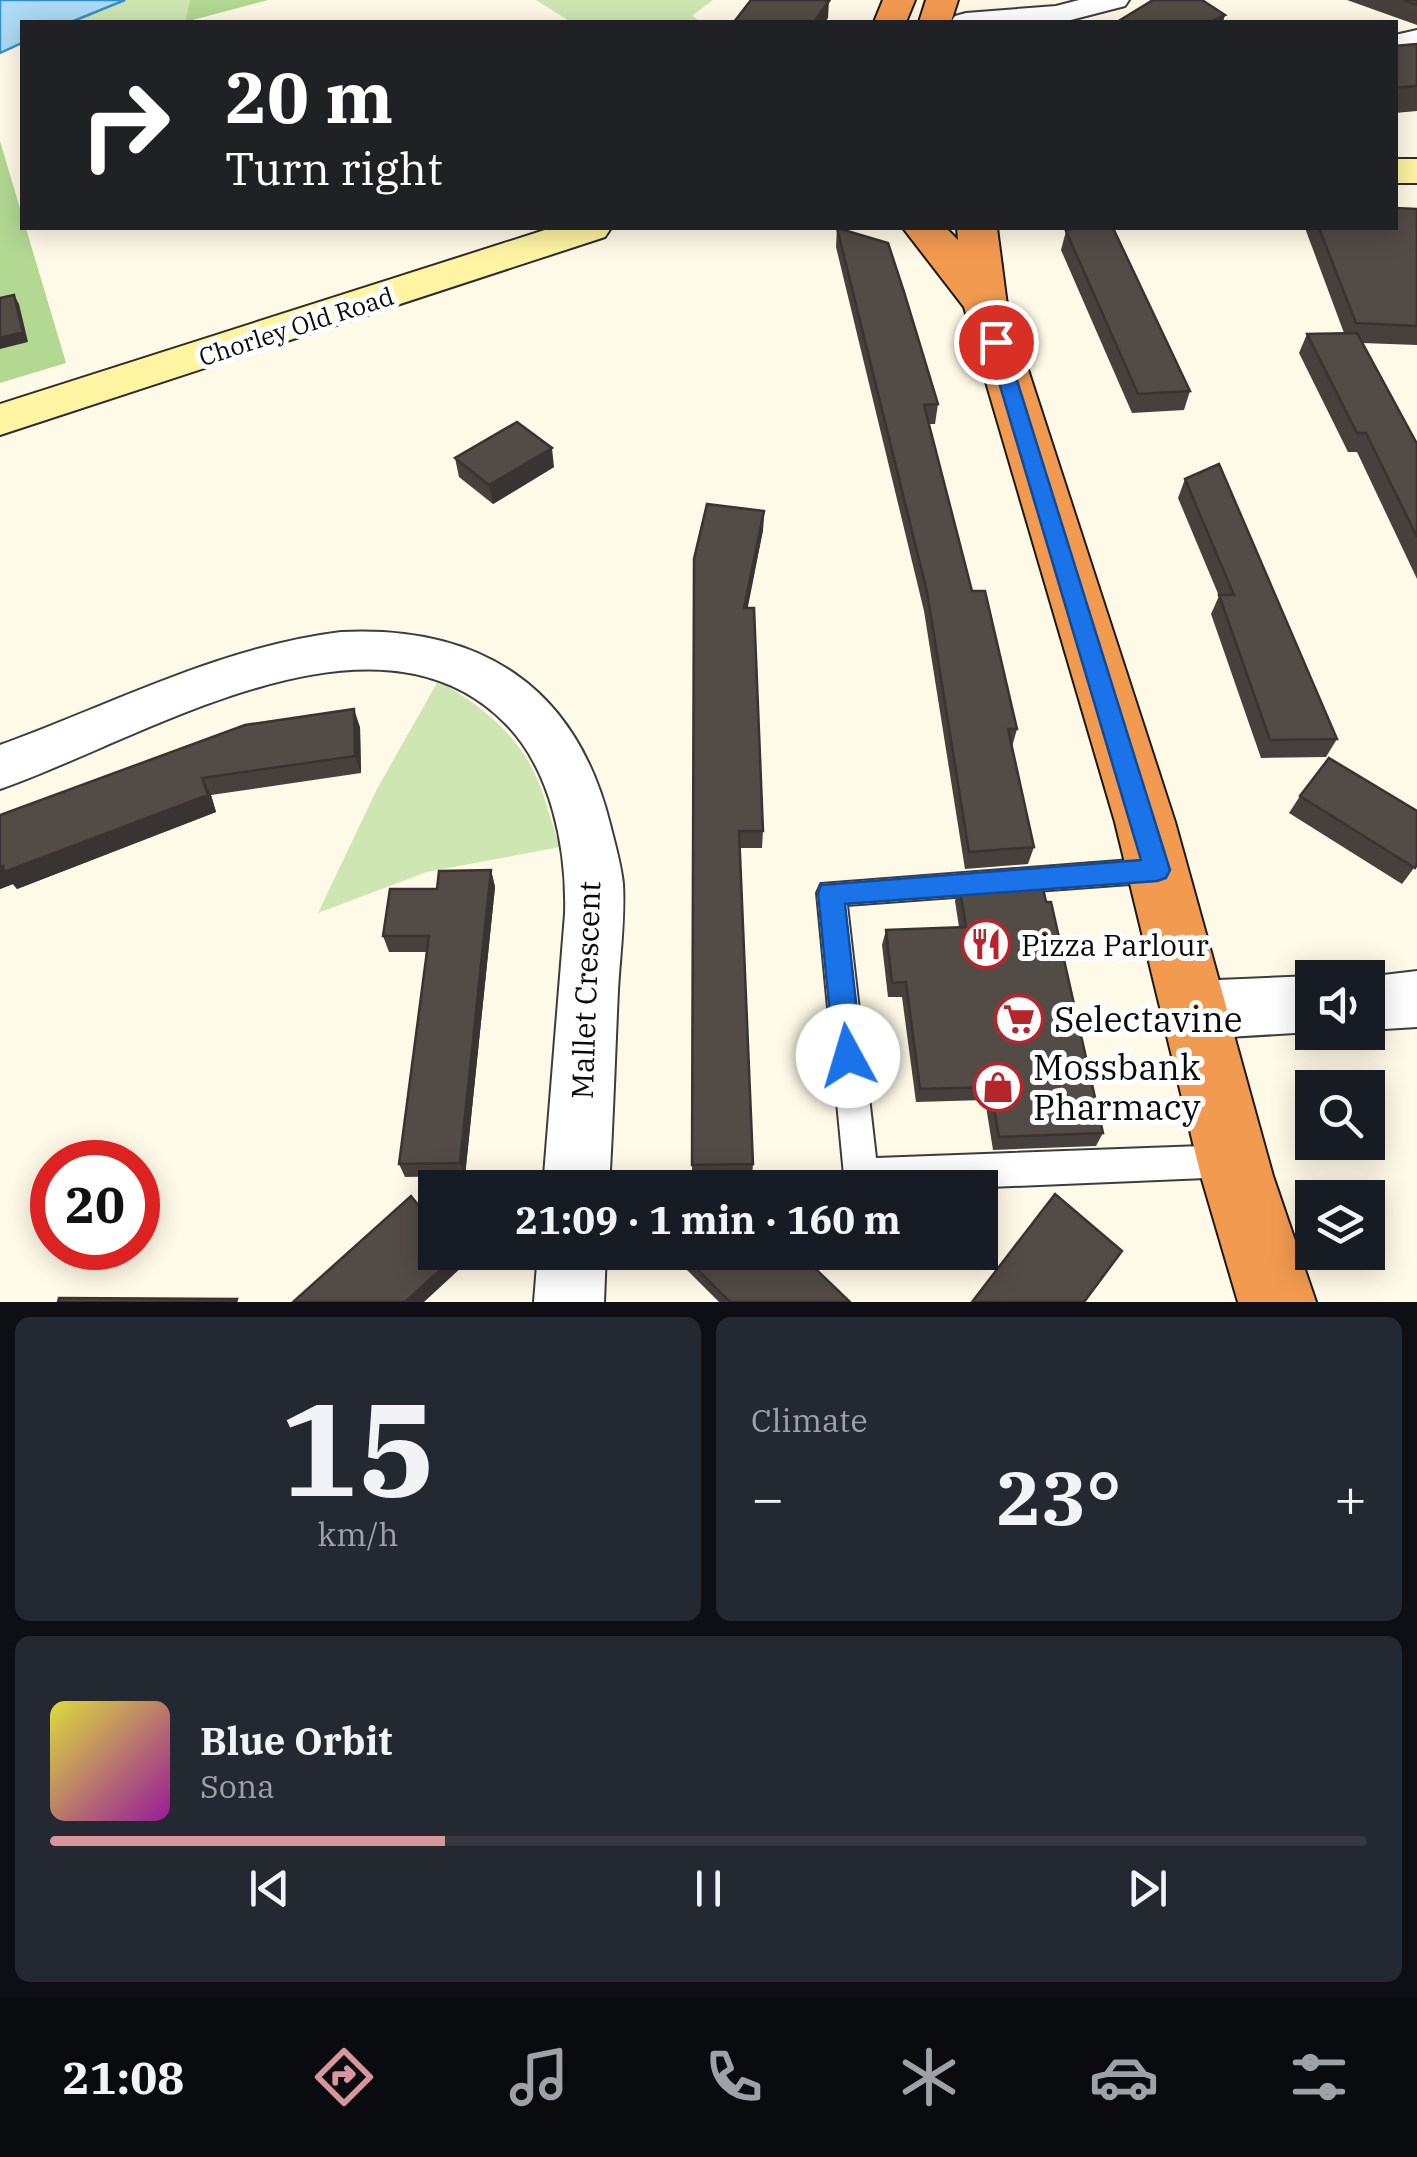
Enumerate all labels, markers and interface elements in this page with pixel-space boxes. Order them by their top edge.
text: 20 m [225,51,393,142]
icon: right [60,60,190,190]
text: Turn right [225,139,443,197]
street label: Chorley Old Road [194,279,398,373]
pin [954,300,1039,385]
icon: arrive [969,315,1024,370]
street label: Mallet Crescent [562,880,608,1100]
restaurant icon: Pizza Parlour [960,918,1012,970]
place label: Pizza Parlour [1021,925,1209,964]
map controls [1295,960,1385,1270]
button: sound [1295,960,1385,1050]
supermarket icon: Selectavine [993,993,1045,1045]
place label: Selectavine [1054,996,1243,1042]
position arrow [796,1004,900,1108]
place label: Mossbank Pharmacy [1033,1044,1201,1130]
shop icon: Mossbank Pharmacy [972,1061,1024,1113]
button: search [1295,1070,1385,1160]
speed limit sign: 20 [30,1140,160,1270]
button: layers [1295,1180,1385,1270]
text: 21:09 · 1 min · 160 m [515,1195,901,1244]
text: 15 [280,1363,436,1532]
text: Climate [751,1399,868,1441]
text: 23° [996,1448,1122,1546]
text: − [751,1462,784,1533]
text: + [1334,1462,1367,1533]
text: km/h [318,1513,398,1555]
text: Blue Orbit [200,1716,392,1765]
text: Sona [200,1765,275,1807]
icon: previous [242,1861,297,1916]
icon: pause [681,1861,736,1916]
icon: next [1120,1861,1175,1916]
icon: directions [309,2042,379,2112]
icon: music [504,2042,574,2112]
icon: phone [699,2042,769,2112]
icon: climate [894,2042,964,2112]
icon: car [1089,2042,1159,2112]
icon: filters [1284,2042,1354,2112]
text: 21:08 [63,2048,184,2106]

